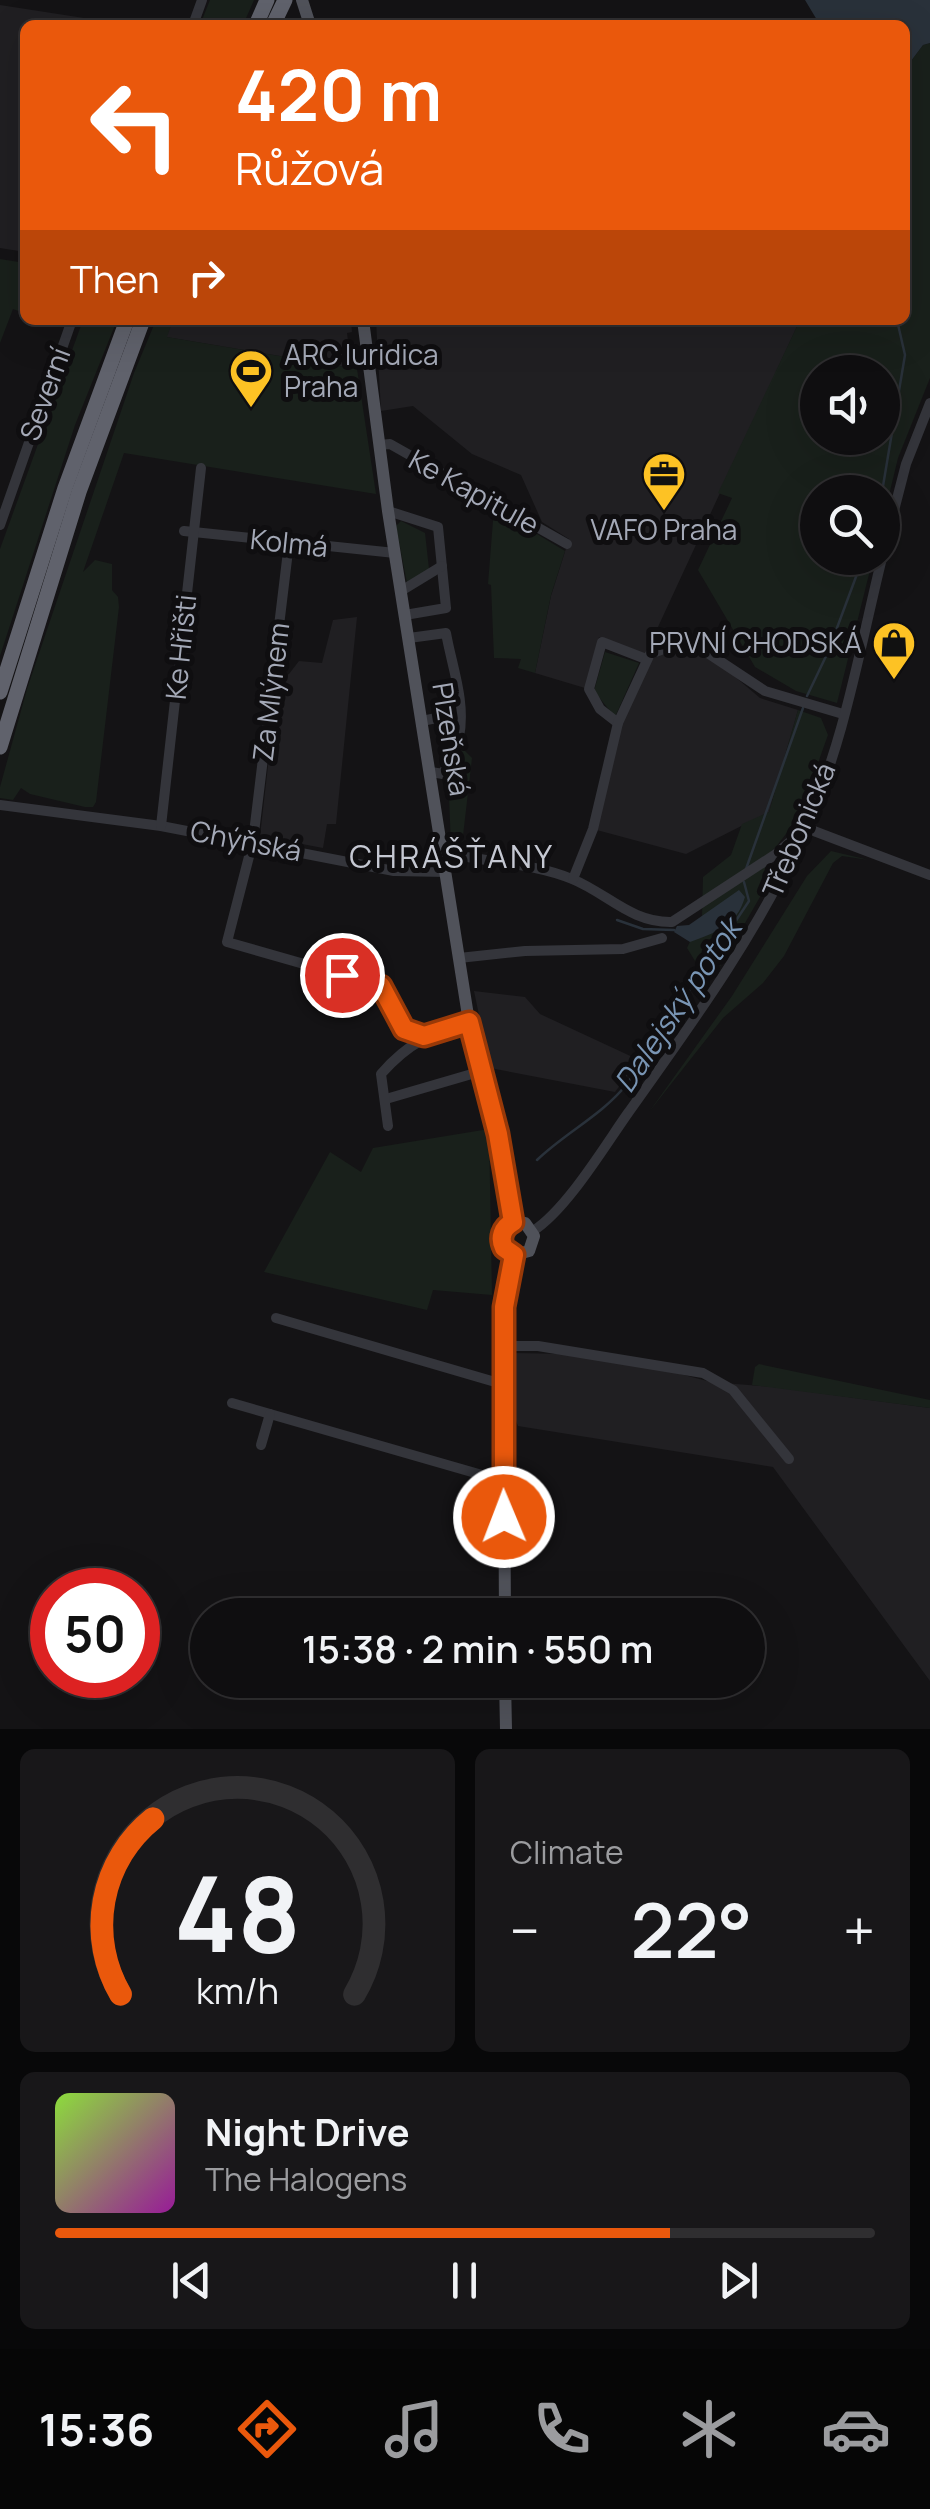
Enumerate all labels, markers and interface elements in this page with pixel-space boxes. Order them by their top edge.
text: 420 m [235,46,442,142]
icon: left [70,60,200,190]
text: Růžová [235,137,384,199]
icon: right [179,250,234,305]
text: Then [70,252,159,304]
place label: ARC Iuridica Praha [284,335,439,405]
street label: Severní [10,342,78,445]
sports icon: ARC Iuridica Praha [228,348,274,409]
map controls [800,355,900,575]
button: sound [800,355,900,455]
street label: Ke Kapitule [403,440,546,543]
office icon: VAFO Praha [641,451,687,512]
button: search [800,475,900,575]
place label: VAFO Praha [591,510,737,548]
street label: Kolmá [248,519,330,565]
street label: Ke Hřišti [156,592,204,701]
street label: Za Mlýnem [243,620,297,763]
shop icon: PRVNÍ CHODSKÁ [871,620,917,681]
place label: PRVNÍ CHODSKÁ [649,623,862,661]
street label: Plzeňská [424,679,480,798]
street label: Třebonická [753,756,843,903]
street label: Chýňská [187,811,305,869]
district label: CHRÁŠŤANY [349,834,555,878]
water label: Dalejský potok [604,907,752,1100]
pin [300,933,385,1018]
icon: arrive [315,948,370,1003]
position arrow [452,1465,556,1569]
speed limit sign: 50 [30,1568,160,1698]
text: 15:38 · 2 min · 550 m [302,1622,653,1674]
text: Climate [510,1830,624,1874]
text: 48 [174,1841,301,1983]
text: 22° [631,1878,752,1981]
text: − [510,1892,540,1968]
text: + [843,1892,875,1968]
text: km/h [196,1966,279,2015]
text: Night Drive [205,2105,410,2157]
text: The Halogens [205,2157,407,2201]
icon: previous [164,2253,219,2308]
icon: pause [437,2253,492,2308]
icon: next [711,2253,766,2308]
icon: directions [232,2394,302,2464]
icon: music [379,2394,449,2464]
icon: phone [527,2394,597,2464]
icon: climate [674,2394,744,2464]
icon: car [821,2394,891,2464]
text: 15:36 [39,2398,154,2460]

